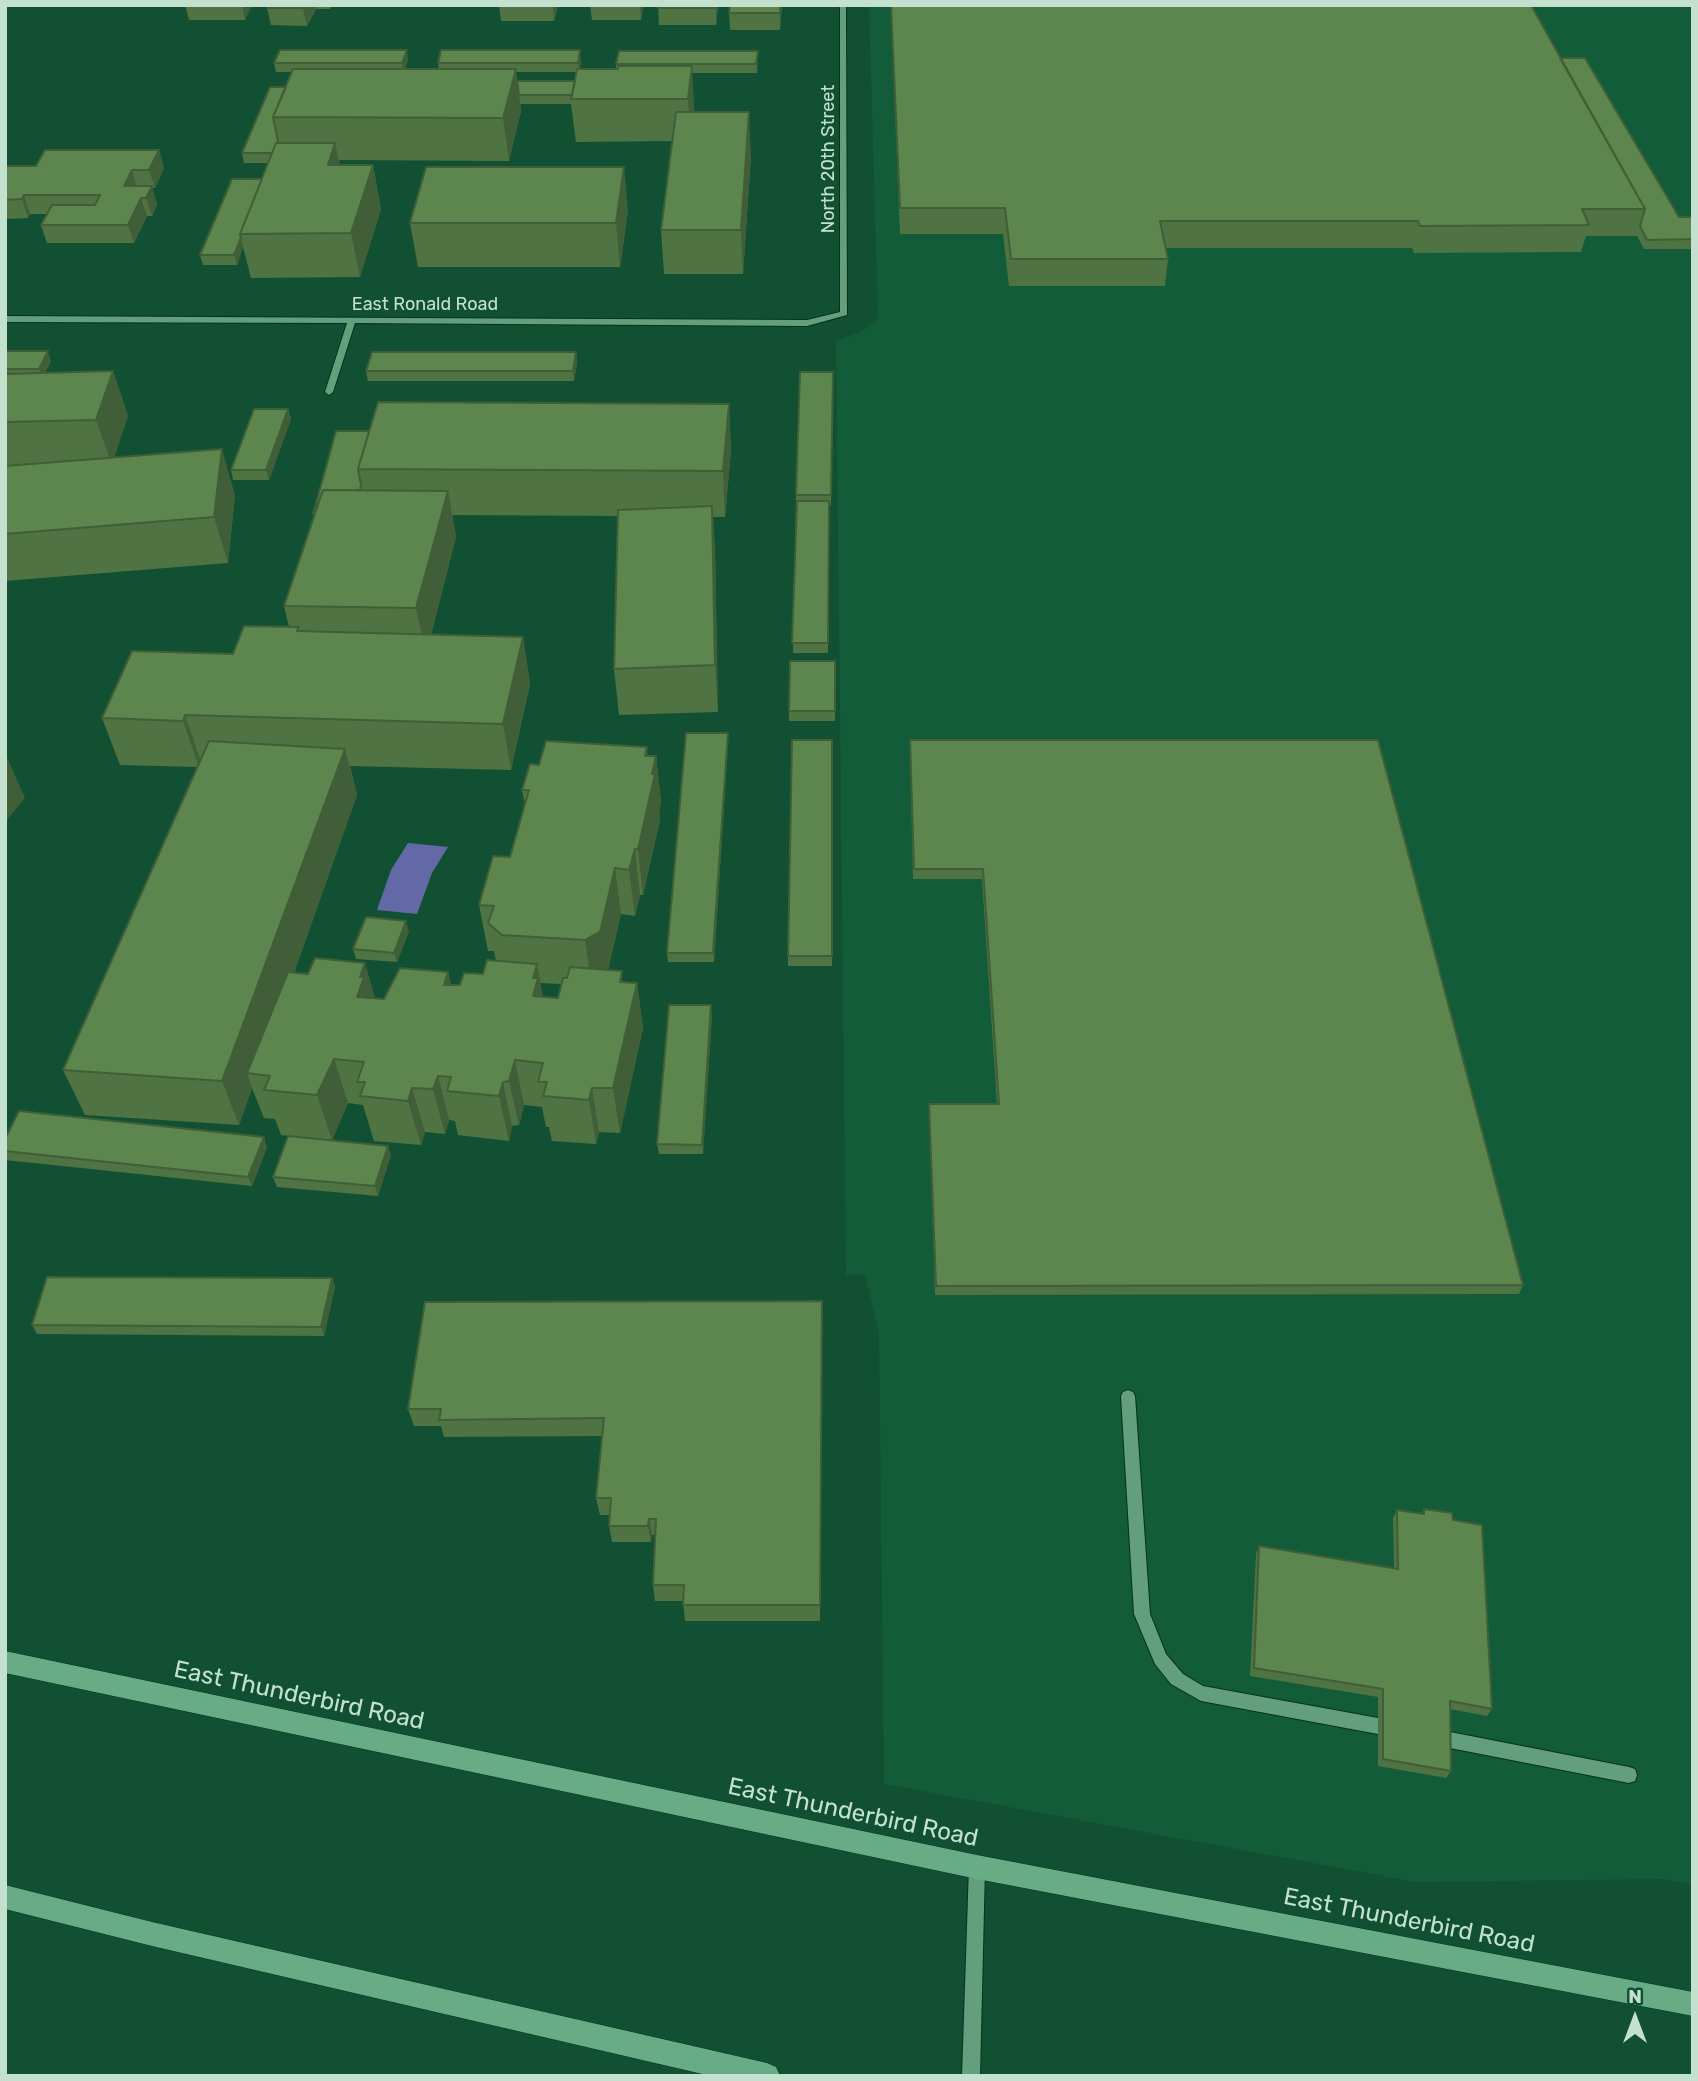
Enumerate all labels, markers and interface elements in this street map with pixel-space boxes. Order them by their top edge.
street label: North 20th Street [818,85,840,233]
street label: East Ronald Road [352,294,498,316]
street label: East Thunderbird Road [171,1655,427,1737]
street label: East Thunderbird Road [725,1772,981,1854]
street label: East Thunderbird Road [1281,1883,1537,1959]
north arrow [1600,1983,1670,2053]
text: N [1628,1985,1642,2008]

